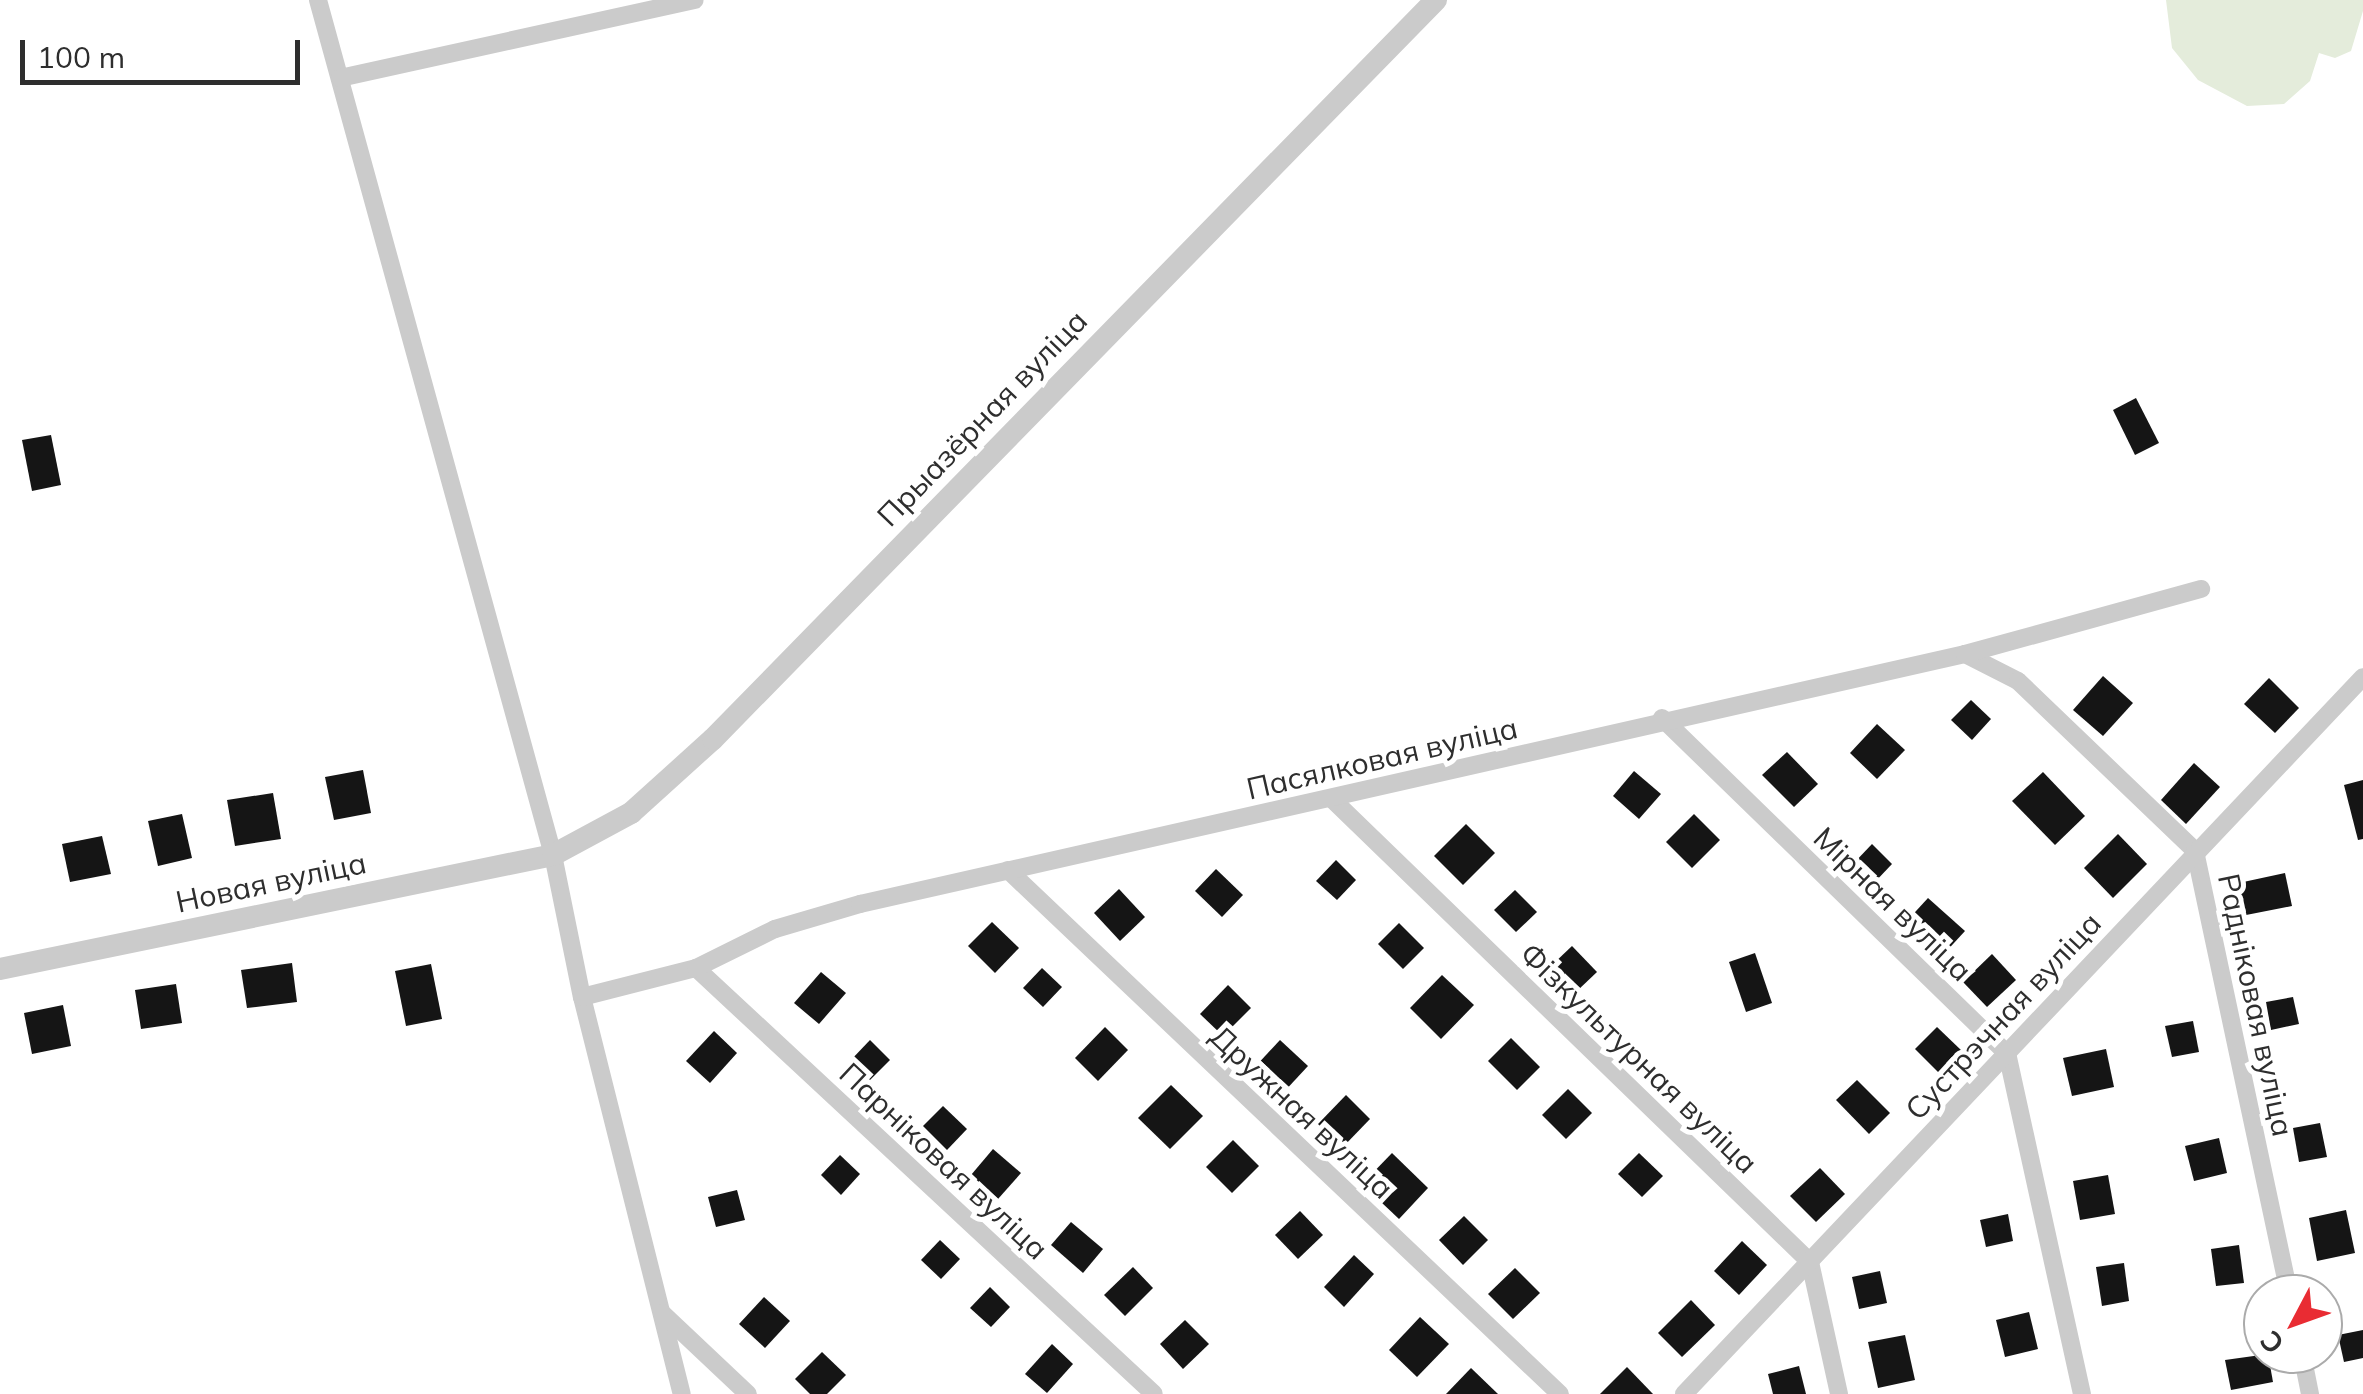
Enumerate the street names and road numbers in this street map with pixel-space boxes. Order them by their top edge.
street label: Прыазёрная вуліца [870,303,1094,533]
street label: Пасялковая вуліца [1243,709,1521,807]
street label: Мірная вуліца [1806,820,1980,988]
street label: Новая вуліца [173,844,369,920]
street label: Радніковая вуліца [2211,870,2301,1140]
street label: Сустрэчная вуліца [1898,905,2108,1127]
street label: Фізкультурная вуліца [1513,935,1765,1181]
street label: Дружная вуліца [1203,1018,1401,1206]
street label: Парніковая вуліца [832,1055,1056,1267]

